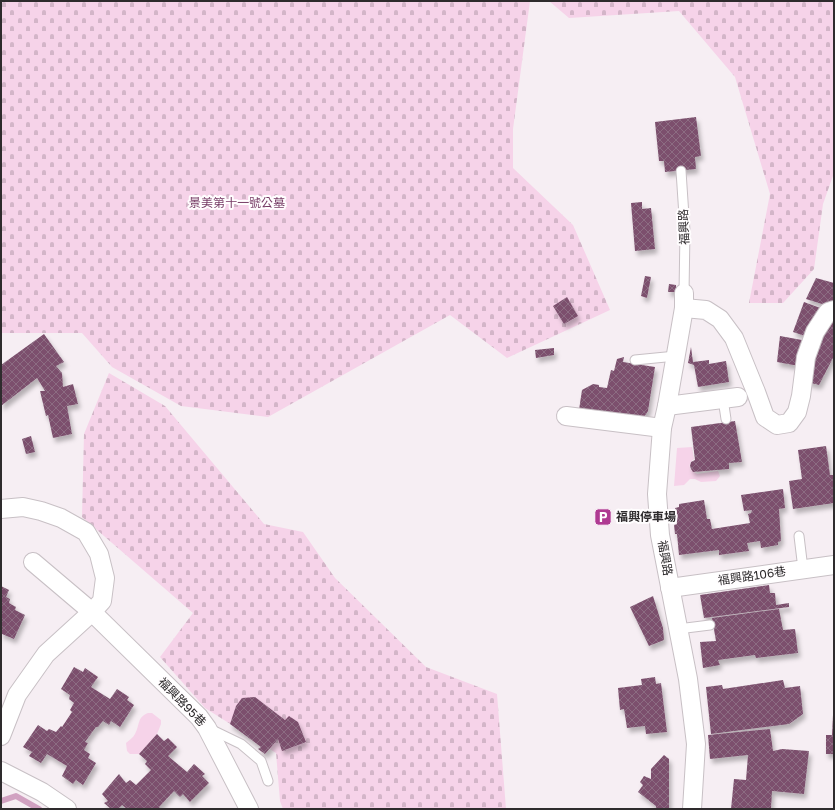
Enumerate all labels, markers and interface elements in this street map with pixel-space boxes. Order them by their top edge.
park label: 景美第十一號公墓 [189,195,285,210]
street label: 福興路 [675,209,692,245]
parking icon: 福興停車場 [593,507,613,527]
place label: 福興停車場 [616,509,676,524]
street label: 福興路 [655,539,676,577]
street label: 福興路106巷 [717,563,787,588]
street label: 福興路95巷 [155,674,209,729]

